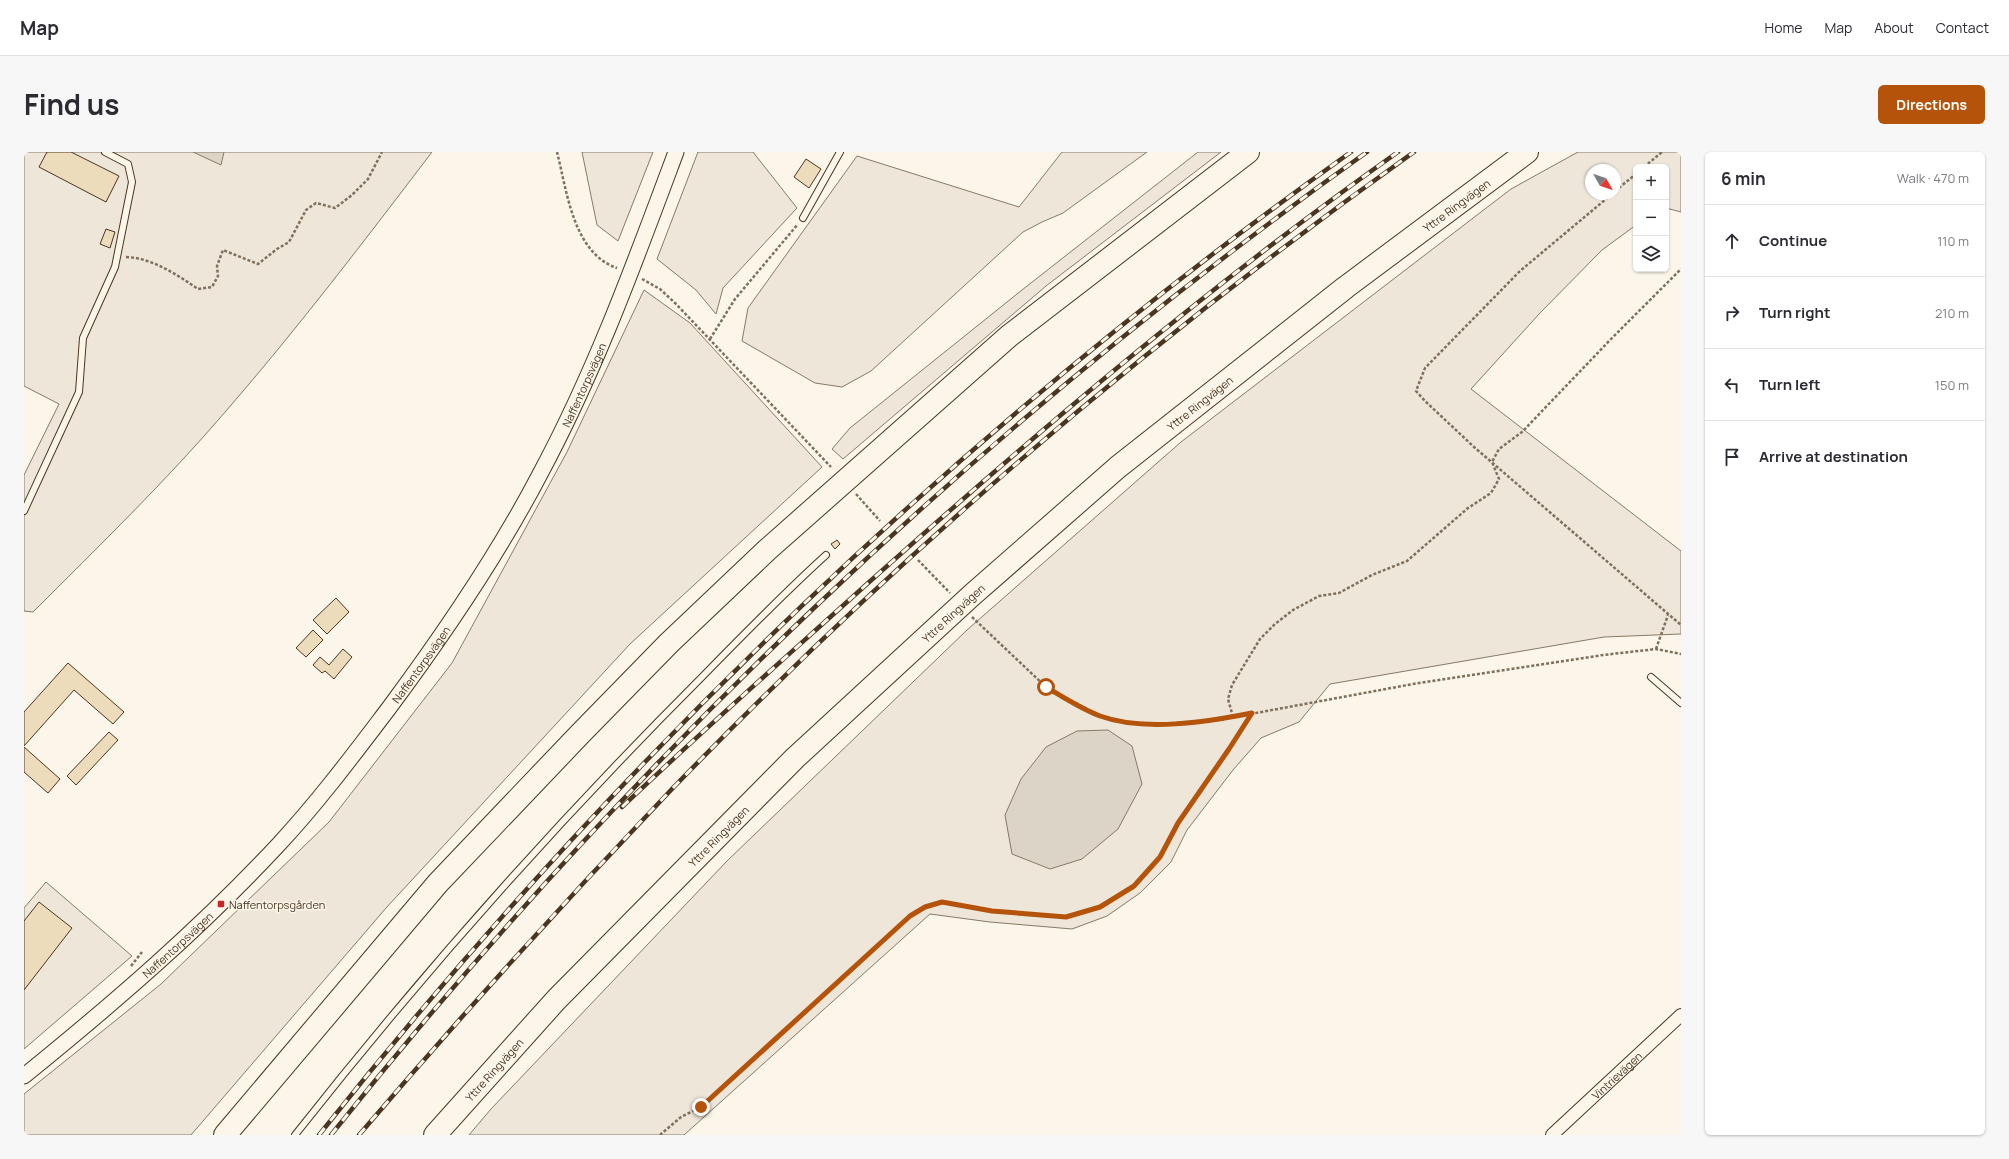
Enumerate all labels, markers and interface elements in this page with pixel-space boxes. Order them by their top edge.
text: Map [20,15,59,41]
text: Home [1765,18,1802,37]
text: Map [1824,18,1852,37]
text: About [1874,18,1914,37]
text: Contact [1936,18,1989,37]
text: Find us [24,85,119,123]
button: Directions [1878,85,1985,124]
north arrow [1585,164,1621,200]
map controls [1633,164,1669,272]
button: + [1633,164,1669,200]
text: 6 min [1721,167,1766,190]
text: Walk · 470 m [1897,169,1969,187]
street label: Yttre Ringvägen [1419,175,1493,235]
button: − [1633,200,1669,236]
icon: ahead [1721,230,1743,252]
text: Continue [1759,230,1827,251]
text: 110 m [1937,232,1969,250]
button: layers [1633,236,1669,272]
icon: right [1721,302,1743,324]
text: Turn right [1759,302,1830,323]
text: 210 m [1935,304,1969,322]
street label: Naffentorpsvägen [558,340,609,429]
street label: Yttre Ringvägen [1163,372,1236,433]
icon: left [1721,374,1743,396]
text: Turn left [1759,374,1821,395]
text: 150 m [1935,376,1969,394]
icon: arrive [1721,446,1743,468]
text: Arrive at destination [1759,446,1908,467]
street label: Yttre Ringvägen [918,580,987,645]
street label: Naffentorpsvägen [388,623,453,706]
route start [1037,678,1055,696]
street label: Yttre Ringvägen [685,802,752,870]
place label: Naffentorpsgården [229,897,325,912]
marker: Naffentorpsgården [216,899,226,909]
street label: Naffentorpsvägen [139,908,216,981]
street label: Yttre Ringvägen [461,1035,526,1104]
street label: Vintrievägen [1588,1048,1645,1102]
route end [692,1098,710,1116]

